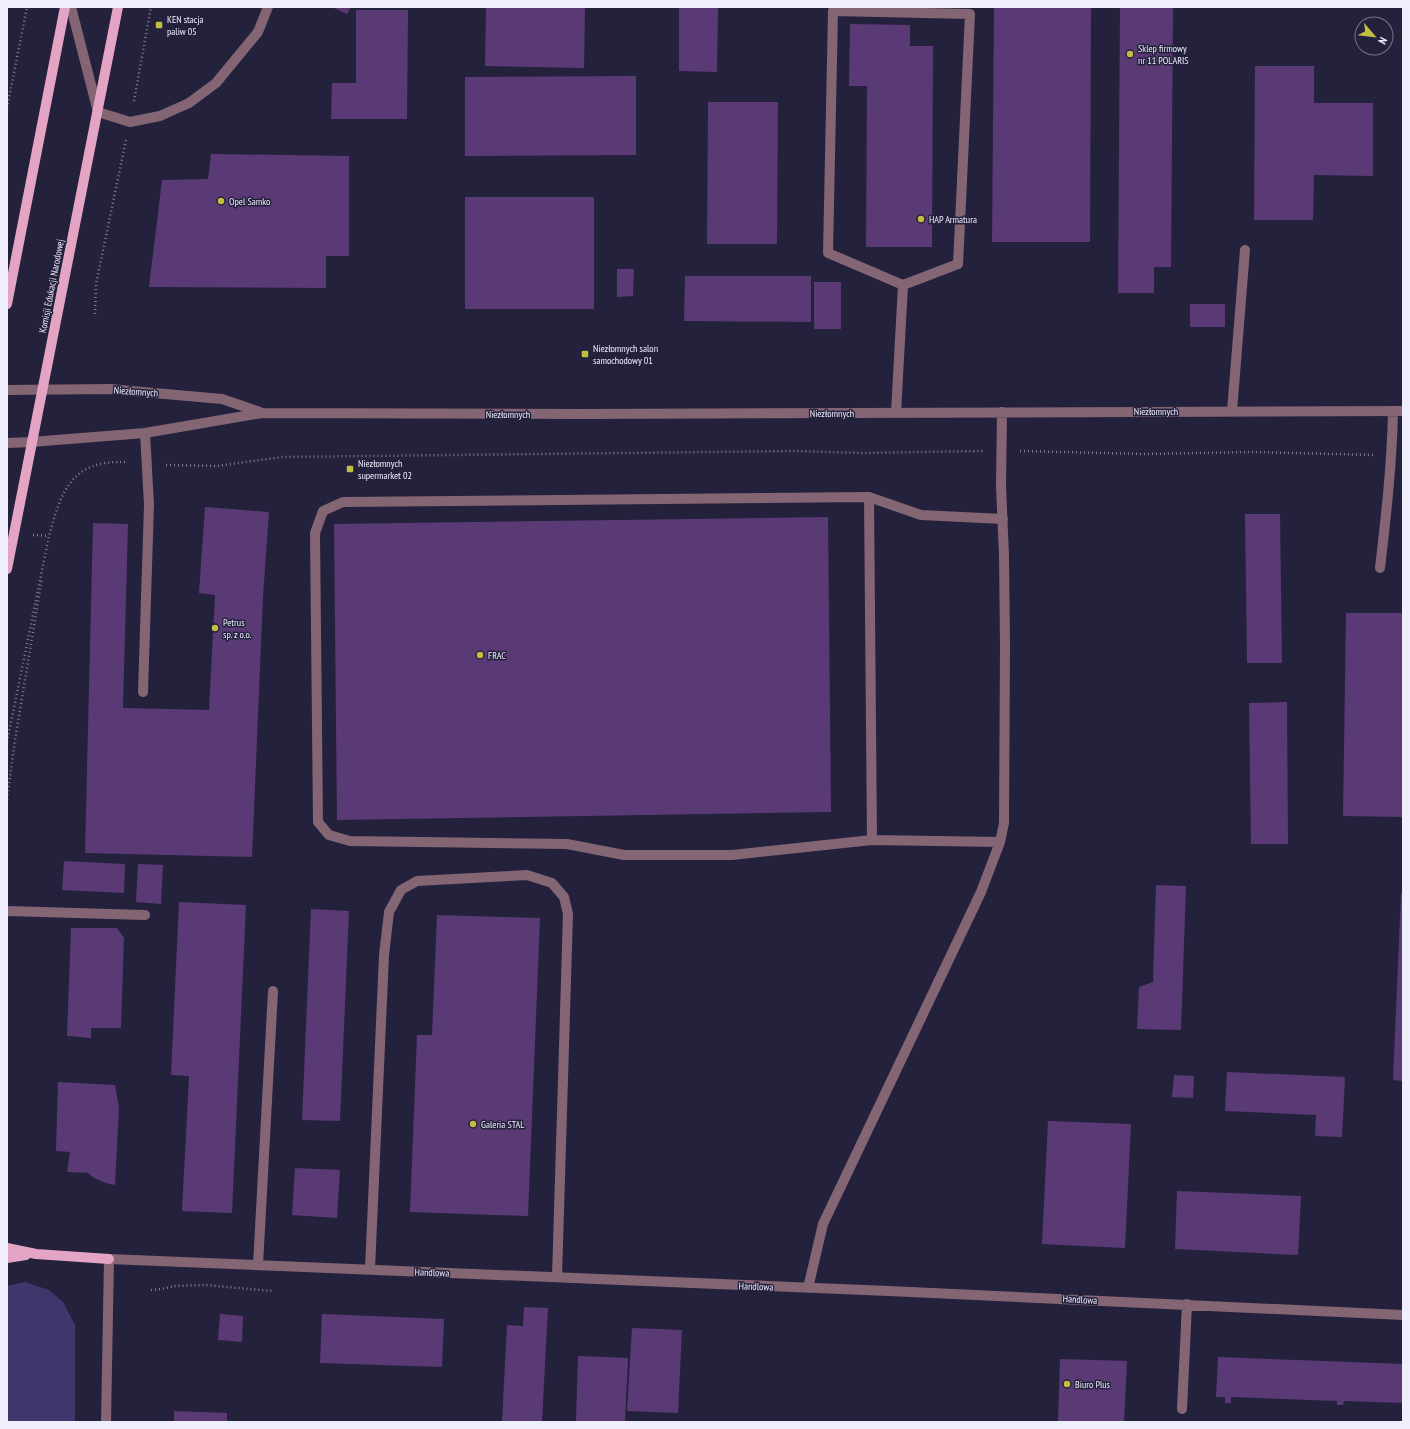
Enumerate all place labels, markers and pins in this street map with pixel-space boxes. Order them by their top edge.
place label: KEN stacja paliw 05 [167,13,204,38]
marker: KEN stacja paliw 05 [154,20,164,30]
place label: Sklep firmowy nr 11 POLARIS [1138,42,1189,67]
marker: Sklep firmowy nr 11 POLARIS [1125,49,1135,59]
place label: Opel Samko [229,195,270,208]
marker: Opel Samko [216,196,226,206]
place label: HAP Armatura [929,213,977,226]
marker: HAP Armatura [916,214,926,224]
place label: Niezłomnych salon samochodowy 01 [593,342,658,367]
marker: Niezłomnych salon samochodowy 01 [580,349,590,359]
place label: Niezłomnych supermarket 02 [358,457,412,482]
marker: Niezłomnych supermarket 02 [345,464,355,474]
place label: Petrus sp. z o.o. [223,616,252,641]
marker: Petrus sp. z o.o. [210,623,220,633]
place label: FRAC [488,649,506,662]
marker: FRAC [475,650,485,660]
place label: Galeria STAL [481,1118,525,1131]
marker: Galeria STAL [468,1119,478,1129]
place label: Biuro Plus [1075,1378,1111,1391]
marker: Biuro Plus [1062,1379,1072,1389]

